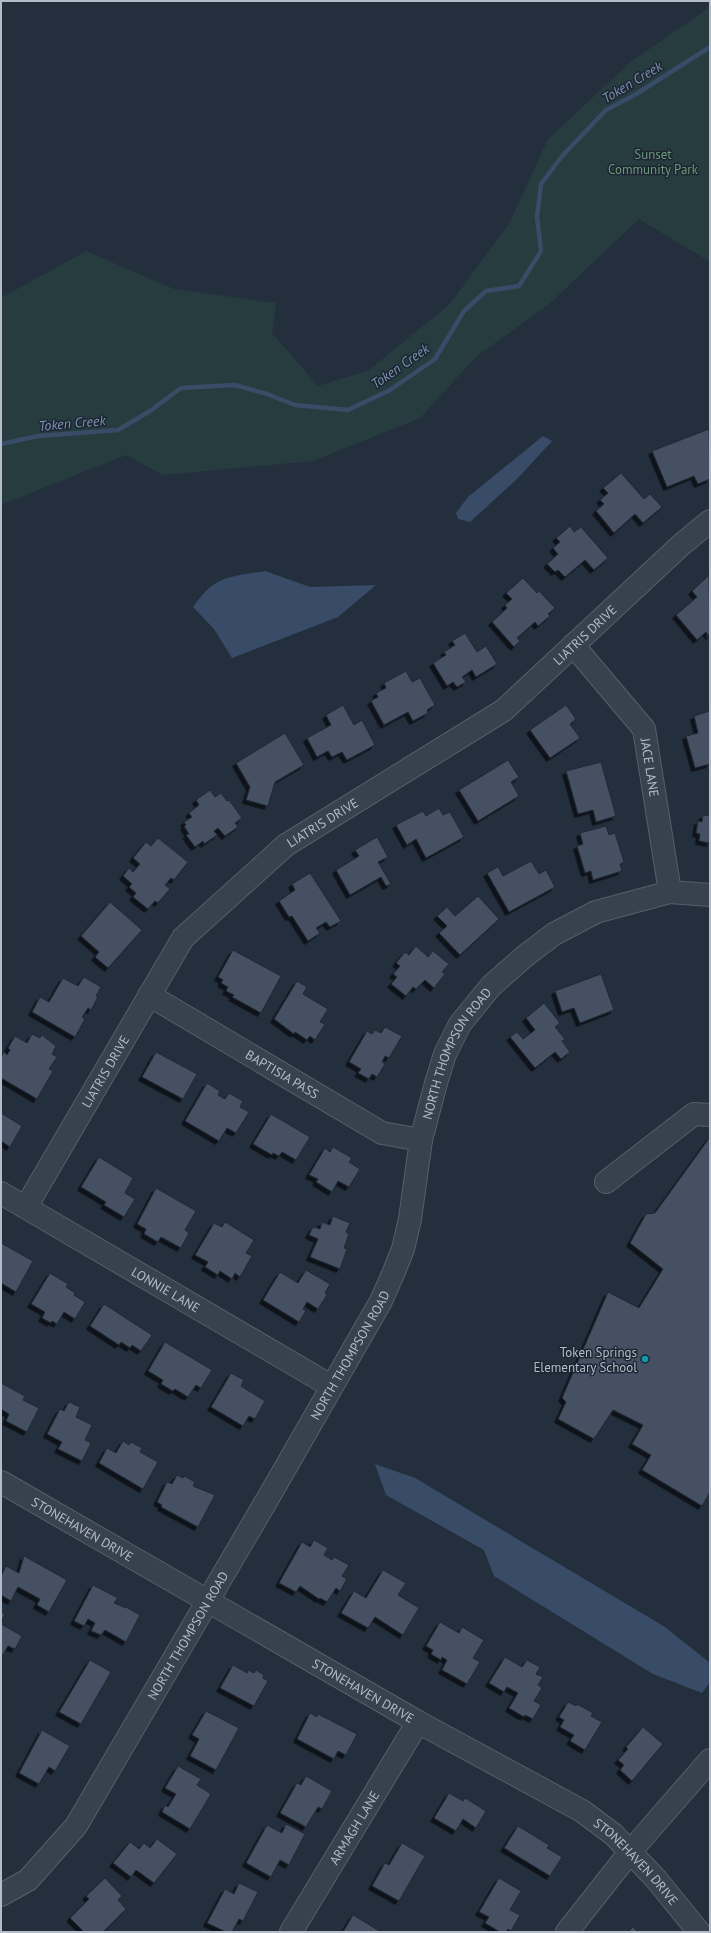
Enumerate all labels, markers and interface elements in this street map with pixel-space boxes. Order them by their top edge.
water label: Token Creek [599,57,666,107]
park label: Sunset Community Park [608,146,699,178]
water label: Token Creek [367,339,433,393]
water label: Token Creek [38,411,107,435]
street label: LIATRIS DRIVE [550,601,620,669]
street label: JACE LANE [636,736,663,798]
street label: LIATRIS DRIVE [284,794,361,851]
street label: NORTH THOMPSON ROAD [419,984,495,1121]
street label: LIATRIS DRIVE [78,1032,133,1111]
street label: BAPTISIA PASS [242,1046,322,1103]
street label: LONNIE LANE [128,1263,203,1317]
street label: NORTH THOMPSON ROAD [307,1288,394,1423]
place label: Token Springs Elementary School [533,1344,637,1376]
marker: Token Springs Elementary School [640,1354,650,1364]
street label: STONEHAVEN DRIVE [28,1493,136,1565]
street label: NORTH THOMPSON ROAD [144,1568,232,1703]
street label: STONEHAVEN DRIVE [309,1655,417,1727]
street label: ARMAGH LANE [326,1788,383,1868]
street label: STONEHAVEN DRIVE [590,1815,682,1909]

